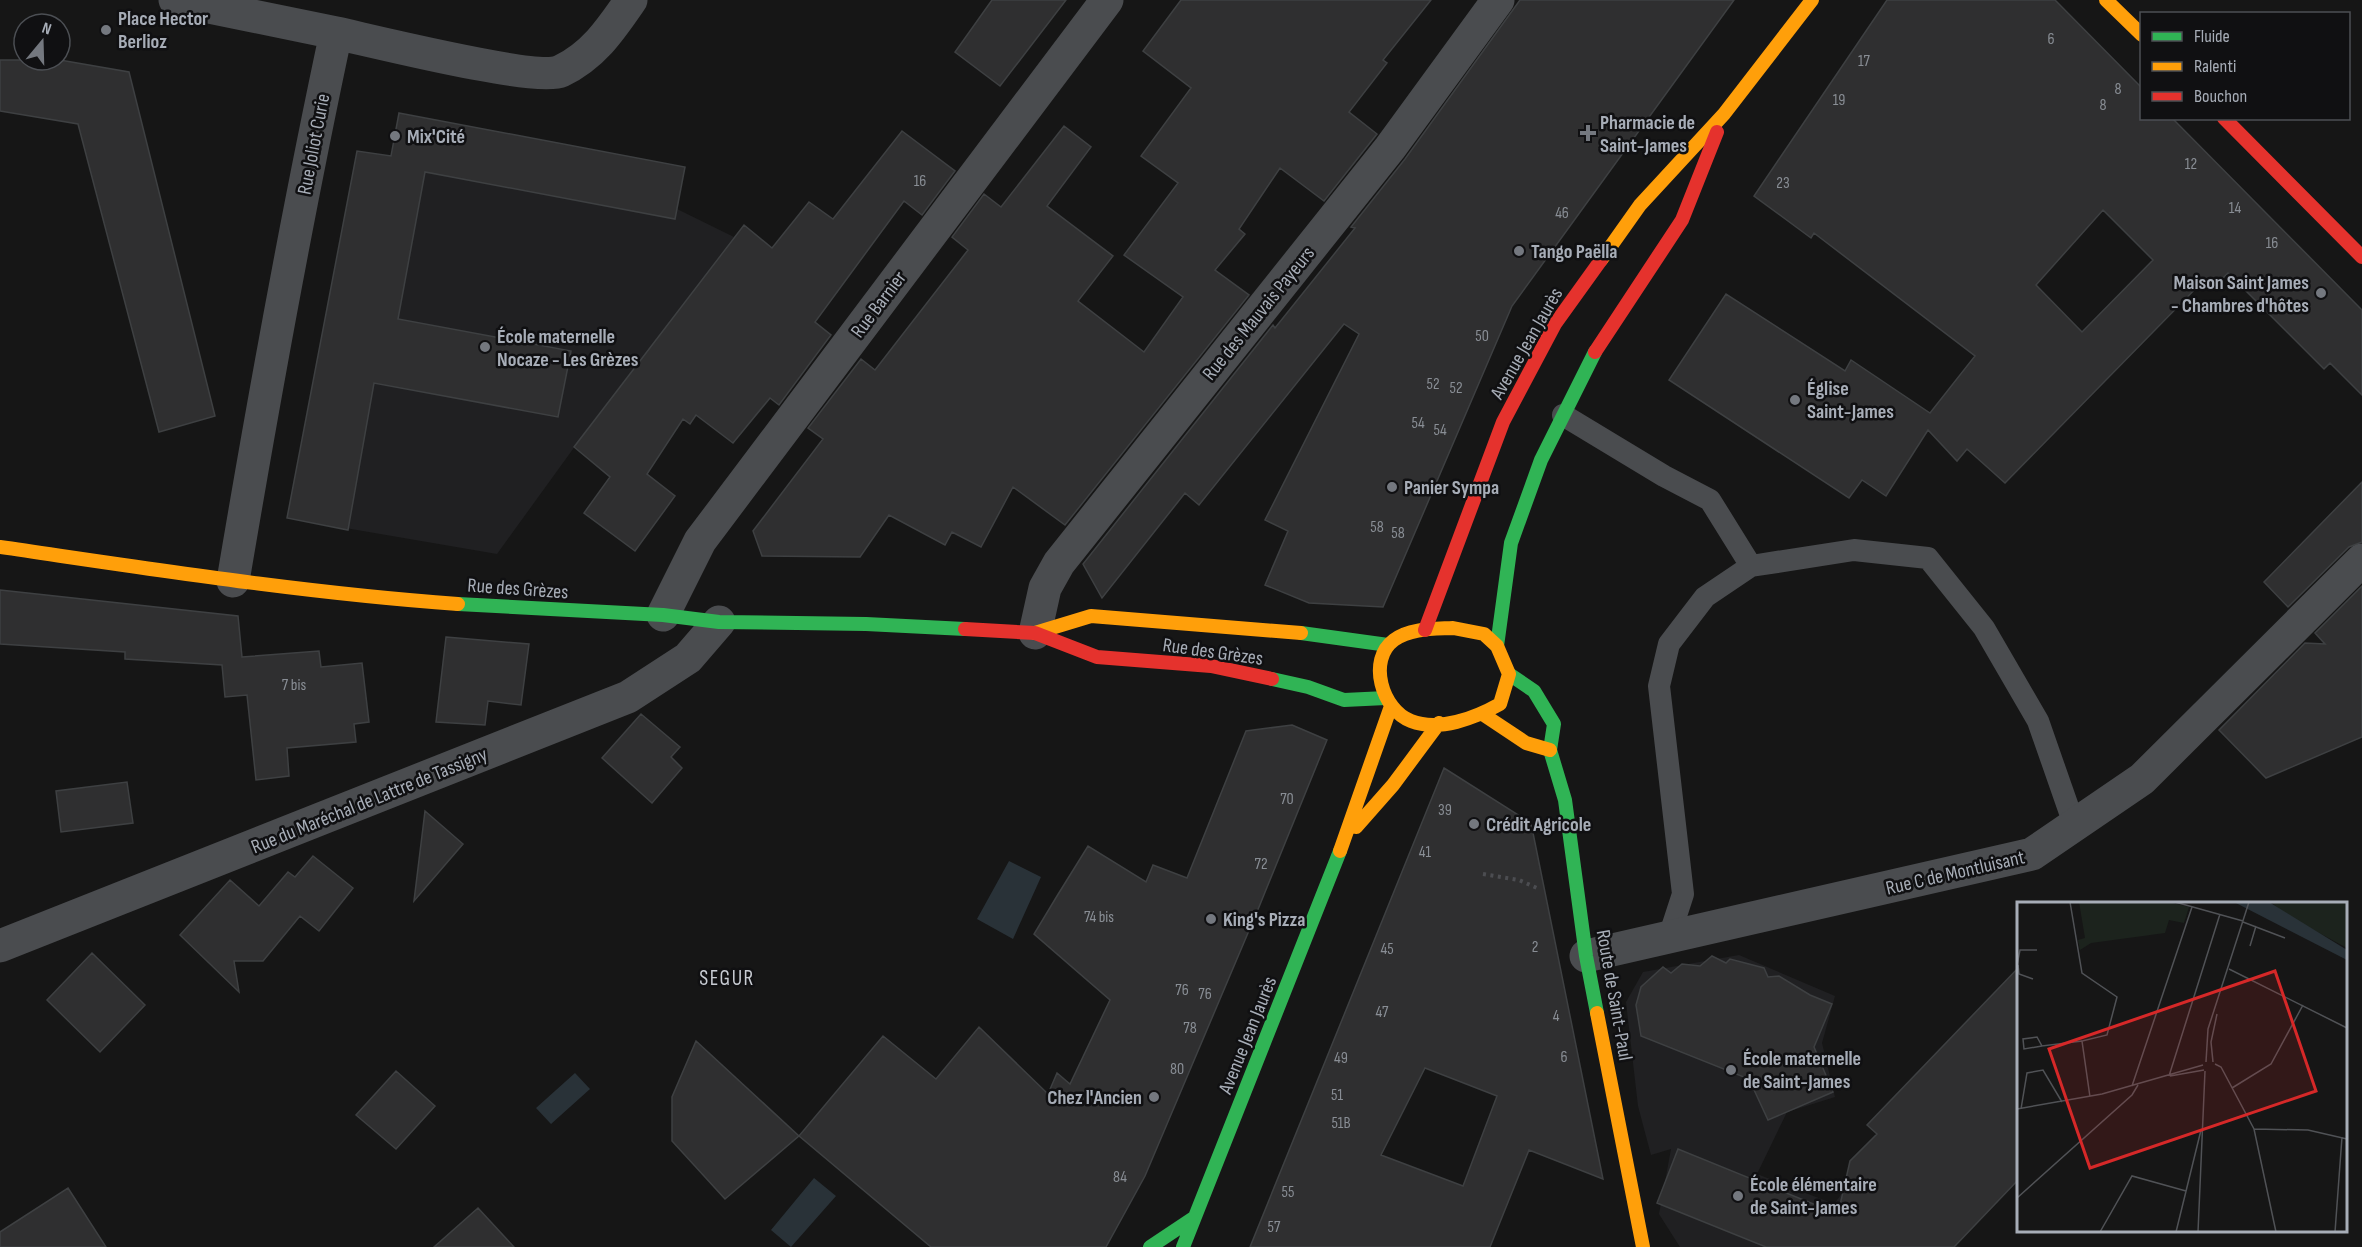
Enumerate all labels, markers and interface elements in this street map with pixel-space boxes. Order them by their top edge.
place label: Place Hector Berlioz [118,7,208,54]
north arrow [12,12,72,72]
legend [2140,12,2350,120]
text: N [39,19,54,40]
marker: Place Hector Berlioz [99,23,113,37]
text: Fluide [2194,26,2230,47]
house number: 6 [2047,30,2055,49]
house number: 17 [1858,52,1871,71]
text: Ralenti [2194,56,2236,77]
house number: 8 [2114,80,2122,99]
text: Bouchon [2194,86,2247,107]
house number: 19 [1833,91,1845,110]
street label: Rue Joliot Curie [292,92,336,197]
house number: 8 [2099,96,2107,115]
place label: Pharmacie de Saint-James [1600,111,1695,158]
place label: Mix'Cité [407,125,465,149]
marker: Pharmacie de Saint-James [1581,126,1595,140]
marker: Mix'Cité [388,129,402,143]
house number: 12 [2185,155,2197,174]
house number: 16 [914,172,926,191]
house number: 23 [1776,174,1790,193]
house number: 14 [2229,199,2241,218]
house number: 46 [1555,204,1569,223]
house number: 16 [2266,234,2278,253]
place label: Tango Paëlla [1531,240,1618,264]
street label: Rue des Mauvais Payeurs [1198,242,1320,385]
marker: Tango Paëlla [1512,244,1526,258]
street label: Rue Barnier [846,266,912,343]
place label: Maison Saint James - Chambres d'hôtes [2171,271,2309,318]
street label: Avenue Jean Jaurès [1485,284,1568,404]
marker: Maison Saint James - Chambres d'hôtes [2314,286,2328,300]
place label: École maternelle Nocaze - Les Grèzes [497,325,639,372]
house number: 50 [1475,327,1489,346]
marker: École maternelle Nocaze - Les Grèzes [478,340,492,354]
house number: 52 [1426,375,1440,394]
place label: Église Saint-James [1807,377,1894,424]
house number: 52 [1449,379,1463,398]
marker: Église Saint-James [1788,393,1802,407]
house number: 54 [1411,414,1425,433]
house number: 54 [1433,421,1447,440]
place label: Panier Sympa [1404,476,1499,500]
marker: Panier Sympa [1385,480,1399,494]
house number: 58 [1370,518,1384,537]
house number: 58 [1391,524,1405,543]
street label: Rue des Grèzes [467,573,569,604]
street label: Rue des Grèzes [1161,633,1265,671]
house number: 7 bis [282,676,306,695]
street label: Rue du Maréchal de Lattre de Tassigny [248,742,491,859]
house number: 70 [1280,790,1294,809]
house number: 39 [1438,801,1452,820]
place label: Crédit Agricole [1486,813,1591,837]
marker: Crédit Agricole [1467,817,1481,831]
house number: 41 [1419,843,1432,862]
street label: Rue C de Montluisant [1884,845,2027,901]
house number: 72 [1255,855,1267,874]
inset map [2017,902,2347,1232]
house number: 74 bis [1084,908,1114,927]
place label: King's Pizza [1223,908,1305,932]
marker: King's Pizza [1204,912,1218,926]
street label: Route de Saint-Paul [1591,928,1637,1062]
house number: 2 [1532,938,1538,957]
house number: 45 [1380,940,1394,959]
district label: SEGUR [699,966,755,991]
street label: Avenue Jean Jaurès [1213,973,1282,1098]
house number: 76 [1175,981,1189,1000]
house number: 76 [1198,985,1212,1004]
house number: 47 [1376,1003,1389,1022]
house number: 4 [1553,1007,1560,1026]
house number: 78 [1183,1019,1197,1038]
place label: École maternelle de Saint-James [1743,1047,1861,1094]
house number: 6 [1560,1048,1568,1067]
house number: 49 [1334,1049,1348,1068]
house number: 80 [1170,1060,1184,1079]
marker: École maternelle de Saint-James [1724,1063,1738,1077]
place label: Chez l'Ancien [1047,1086,1142,1110]
house number: 51 [1331,1086,1343,1105]
marker: Chez l'Ancien [1147,1090,1161,1104]
house number: 51B [1331,1114,1351,1133]
house number: 84 [1113,1168,1127,1187]
place label: École élémentaire de Saint-James [1750,1173,1877,1220]
house number: 55 [1282,1183,1294,1202]
marker: École élémentaire de Saint-James [1731,1189,1745,1203]
house number: 57 [1268,1218,1281,1237]

